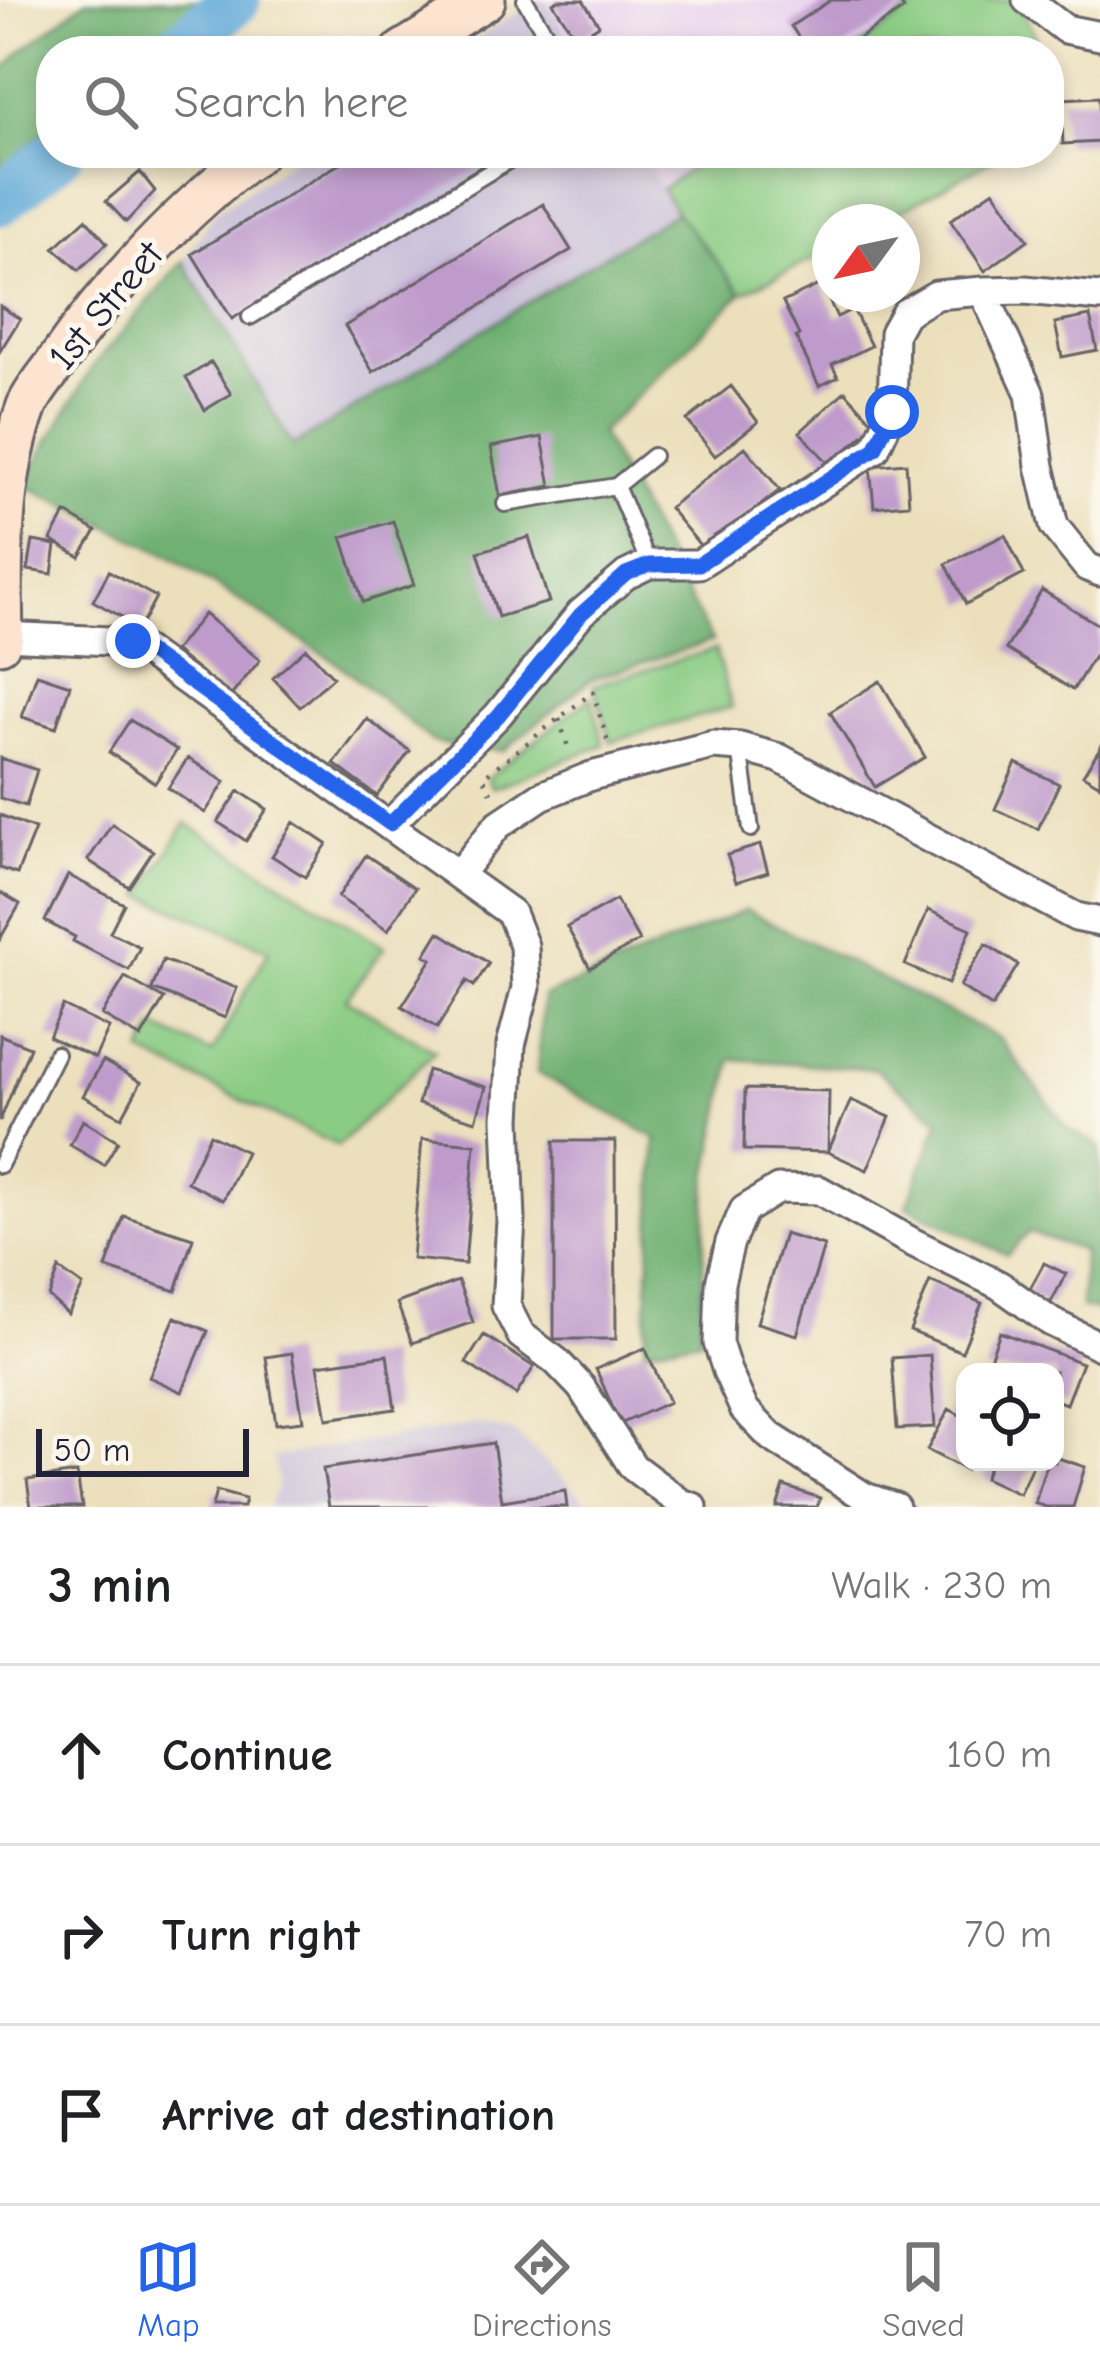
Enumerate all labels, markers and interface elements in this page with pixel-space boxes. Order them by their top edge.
search box [36,36,1064,168]
icon: search [78,69,144,135]
text: Search here [174,76,408,128]
north arrow [812,204,920,312]
street label: 1st Street [39,231,174,379]
route start [865,385,919,439]
route end [106,614,160,668]
map controls [956,1363,1064,1471]
button: locate [956,1363,1064,1471]
scale bar [36,1423,249,1476]
text: 50 m [54,1431,130,1469]
text: 3 min [48,1556,172,1615]
text: Walk · 230 m [831,1563,1052,1608]
icon: ahead [48,1722,114,1788]
text: Continue [162,1729,332,1781]
text: 160 m [946,1732,1052,1777]
icon: right [48,1902,114,1968]
text: Turn right [162,1909,360,1961]
text: 70 m [965,1912,1052,1957]
icon: arrive [48,2082,114,2148]
text: Arrive at destination [162,2089,555,2141]
tab: Map [135,2234,201,2344]
tab: Directions [472,2234,612,2344]
tab: Saved [882,2234,965,2344]

